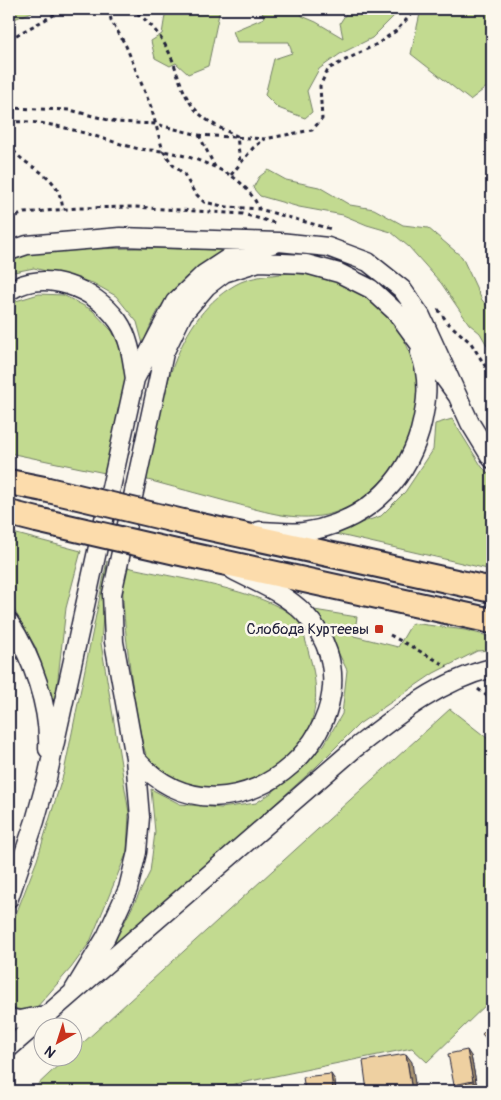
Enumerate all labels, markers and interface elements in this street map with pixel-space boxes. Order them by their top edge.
place label: Слобода Куртеевы [246,620,369,639]
marker: Слобода Куртеевы [373,623,385,635]
north arrow [32,1018,82,1068]
text: N [41,1042,59,1061]

